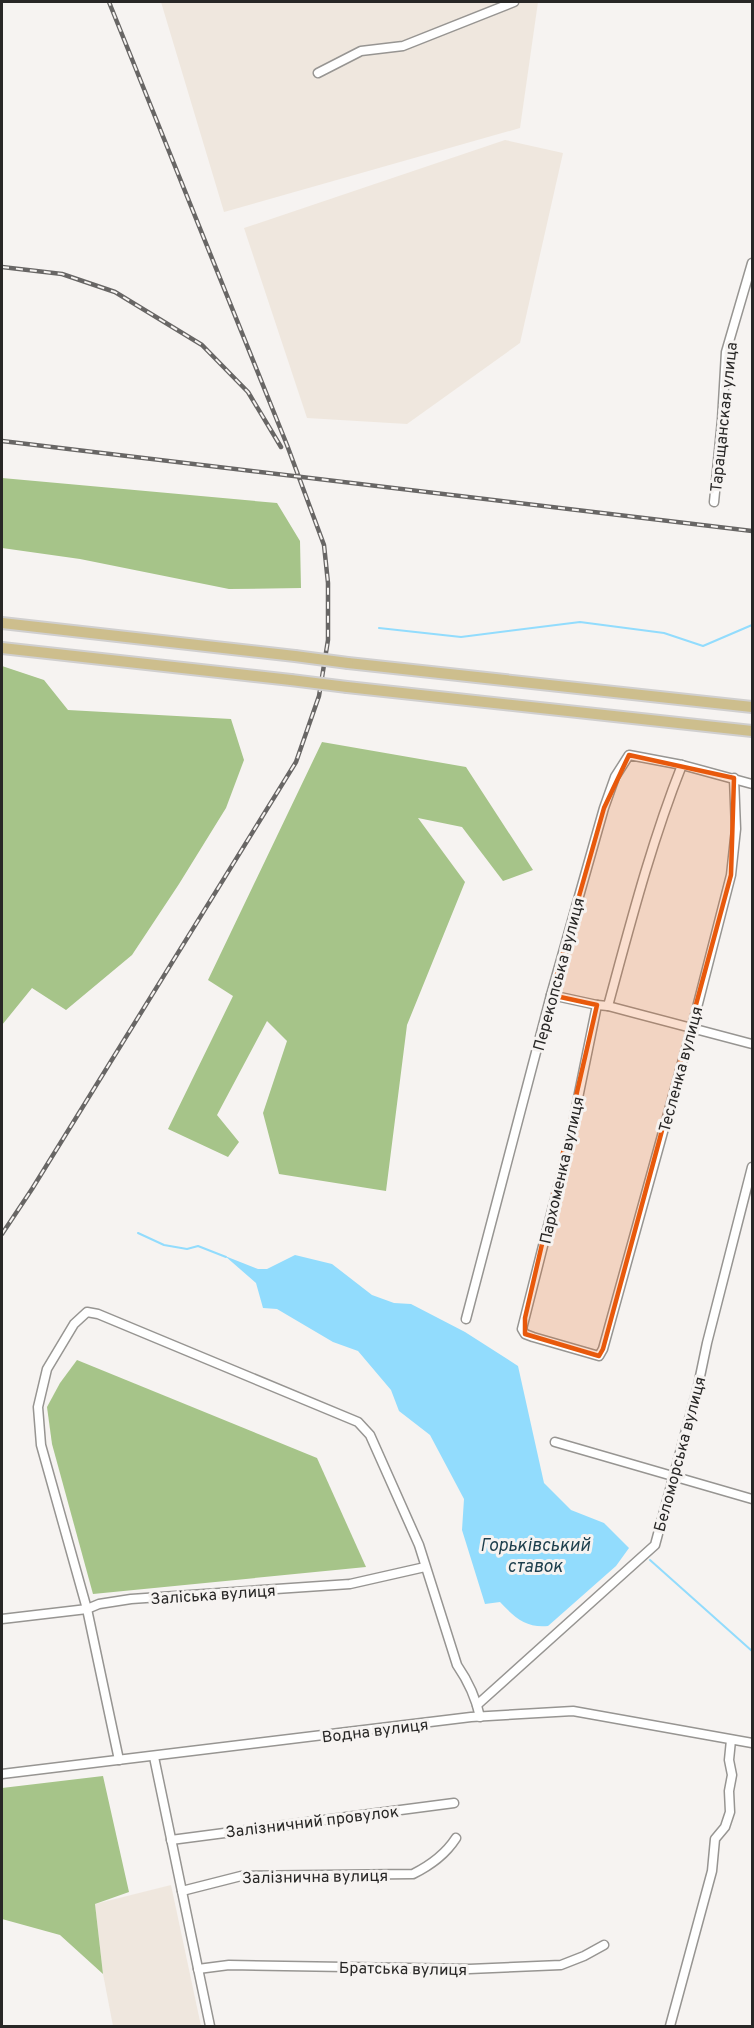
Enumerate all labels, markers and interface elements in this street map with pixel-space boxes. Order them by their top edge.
street label: Таращанская улица [707,341,743,493]
street label: Перекопська вулиця [530,896,590,1053]
street label: Тесленка вулиця [656,1004,708,1135]
street label: Пархоменка вулиця [536,1095,590,1246]
street label: Беломорська вулиця [651,1375,711,1534]
water label: Горьківський ставок [480,1535,591,1579]
street label: Заліська вулиця [150,1582,276,1610]
street label: Водна вулиця [321,1716,430,1748]
street label: Залізничний провулок [225,1802,400,1844]
street label: Залізнична вулиця [242,1867,388,1889]
street label: Братська вулиця [339,1959,467,1981]

